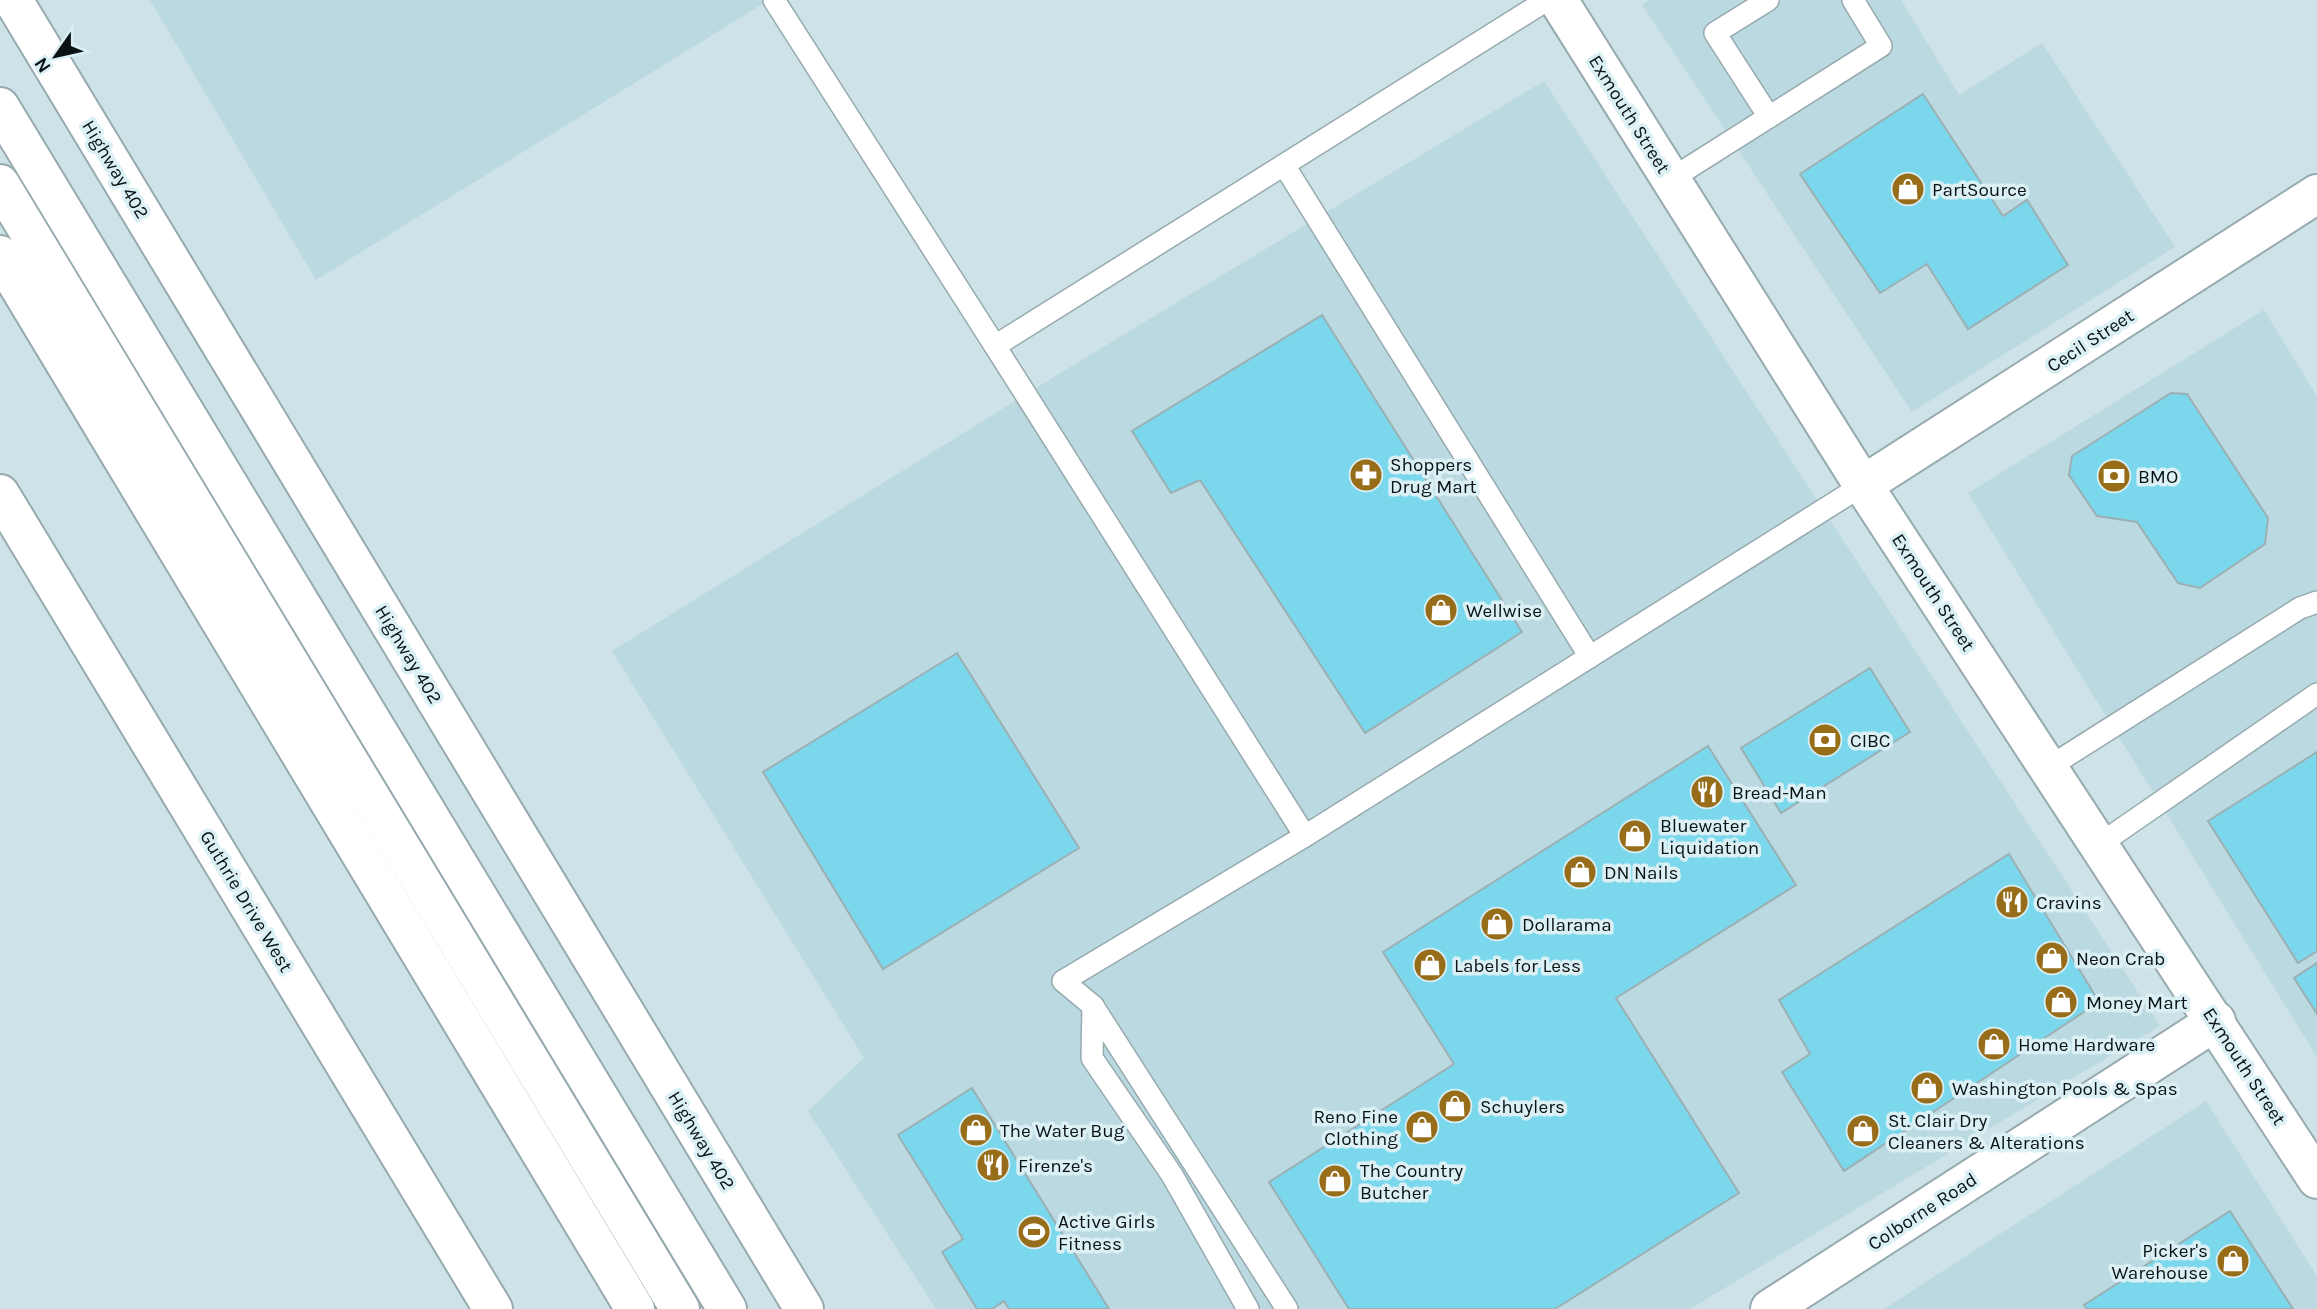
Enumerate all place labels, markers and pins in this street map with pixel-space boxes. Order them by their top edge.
shop icon: PartSource [1889,170,1927,208]
place label: PartSource [1932,179,2027,201]
place label: Shoppers Drug Mart [1390,454,1477,498]
pharmacy icon: Shoppers Drug Mart [1347,456,1385,494]
bank icon: BMO [2095,457,2133,495]
place label: BMO [2138,466,2178,488]
shop icon: Wellwise [1422,591,1460,629]
place label: Wellwise [1466,600,1542,622]
bank icon: CIBC [1806,721,1844,759]
place label: CIBC [1850,730,1890,752]
restaurant icon: Bread-Man [1688,773,1726,811]
place label: Bread-Man [1732,782,1827,804]
place label: Bluewater Liquidation [1660,815,1759,859]
shop icon: Bluewater Liquidation [1616,817,1654,855]
shop icon: DN Nails [1561,853,1599,891]
place label: DN Nails [1604,862,1678,884]
restaurant icon: Cravins [1993,883,2031,921]
place label: Cravins [2036,892,2102,914]
shop icon: Dollarama [1478,905,1516,943]
place label: Dollarama [1522,914,1612,936]
shop icon: Neon Crab [2033,939,2071,977]
shop icon: Labels for Less [1411,946,1449,984]
place label: Neon Crab [2076,948,2165,970]
place label: Labels for Less [1454,955,1581,977]
shop icon: Money Mart [2042,983,2080,1021]
place label: Money Mart [2086,992,2188,1014]
shop icon: Home Hardware [1975,1025,2013,1063]
place label: Home Hardware [2018,1034,2155,1056]
shop icon: Washington Pools & Spas [1908,1069,1946,1107]
place label: Washington Pools & Spas [1952,1078,2178,1100]
shop icon: Schuylers [1436,1087,1474,1125]
place label: Schuylers [1480,1096,1565,1118]
place label: Reno Fine Clothing [1313,1106,1398,1150]
shop icon: Reno Fine Clothing [1403,1108,1441,1146]
place label: St. Clair Dry Cleaners & Alterations [1888,1110,2085,1154]
shop icon: The Water Bug [957,1111,995,1149]
shop icon: St. Clair Dry Cleaners & Alterations [1844,1112,1882,1150]
place label: The Water Bug [1000,1120,1125,1142]
restaurant icon: Firenze's [974,1146,1012,1184]
place label: Firenze's [1018,1155,1093,1177]
place label: The Country Butcher [1360,1160,1463,1204]
shop icon: The Country Butcher [1316,1162,1354,1200]
place label: Active Girls Fitness [1058,1211,1155,1255]
sports icon: Active Girls Fitness [1015,1213,1053,1251]
place label: Picker's Warehouse [2111,1240,2208,1284]
shop icon: Picker's Warehouse [2214,1242,2252,1280]

